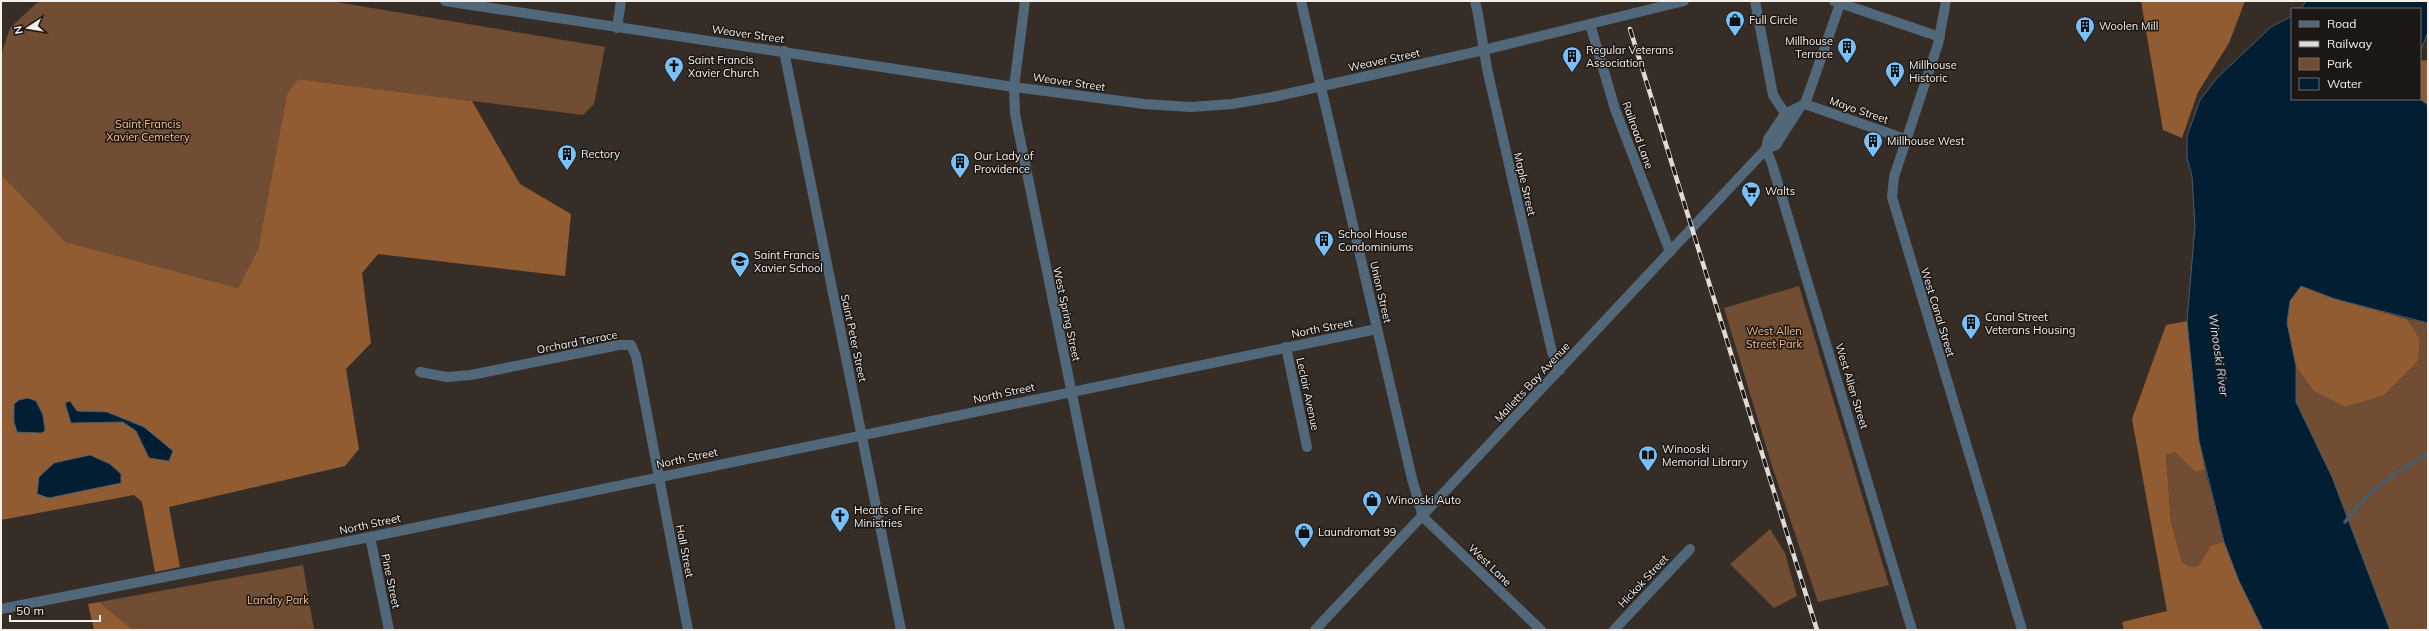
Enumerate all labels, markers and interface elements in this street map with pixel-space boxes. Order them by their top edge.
north arrow [8,8,48,48]
legend [2291,8,2421,100]
shop icon: Full Circle [1724,9,1746,37]
place label: Full Circle [1749,13,1798,27]
building icon: Woolen Mill [2074,15,2096,43]
text: Road [2327,16,2356,31]
place label: Woolen Mill [2099,19,2158,33]
street label: Weaver Street [711,22,785,46]
text: N [11,25,26,36]
place label: Millhouse Terrace [1785,34,1833,61]
building icon: Millhouse Terrace [1836,36,1858,64]
text: Railway [2327,36,2373,51]
place label: Regular Veterans Association [1586,43,1674,70]
building icon: Regular Veterans Association [1561,45,1583,73]
street label: Weaver Street [1347,46,1421,74]
place label: Saint Francis Xavier Church [688,53,759,80]
church icon: Saint Francis Xavier Church [663,55,685,83]
text: Park [2327,56,2353,71]
place label: Millhouse Historic [1909,58,1957,85]
building icon: Millhouse Historic [1884,60,1906,88]
street label: Weaver Street [1032,70,1106,94]
text: Water [2327,76,2363,91]
street label: Mayo Street [1828,93,1890,127]
street label: Railroad Lane [1619,99,1657,171]
park label: Saint Francis Xavier Cemetery [106,117,190,144]
building icon: Millhouse West [1862,130,1884,158]
place label: Millhouse West [1887,134,1965,148]
building icon: Rectory [556,143,578,171]
place label: Rectory [581,147,620,161]
place label: Our Lady of Providence [974,149,1034,176]
building icon: Our Lady of Providence [949,151,971,179]
street label: Maple Street [1511,151,1539,217]
supermarket icon: Walts [1740,180,1762,208]
place label: Walts [1765,184,1795,198]
place label: School House Condominiums [1338,227,1414,254]
building icon: School House Condominiums [1313,229,1335,257]
place label: Saint Francis Xavier School [754,248,823,275]
school or university icon: Saint Francis Xavier School [729,250,751,278]
street label: Union Street [1367,260,1395,324]
street label: West Spring Street [1050,266,1084,363]
street label: West Canal Street [1918,266,1958,358]
street label: Saint Peter Street [838,293,870,383]
place label: Canal Street Veterans Housing [1985,310,2075,337]
building icon: Canal Street Veterans Housing [1960,312,1982,340]
water label: Winooski River [2206,313,2232,398]
street label: North Street [1290,315,1354,341]
park label: West Allen Street Park [1746,324,1803,351]
street label: Orchard Terrace [535,327,619,357]
street label: Malletts Bay Avenue [1491,339,1573,425]
street label: West Allen Street [1832,342,1872,431]
street label: Leclair Avenue [1293,356,1323,432]
street label: North Street [972,380,1036,406]
place label: Winooski Memorial Library [1662,442,1748,469]
library icon: Winooski Memorial Library [1637,444,1659,472]
street label: North Street [655,445,719,471]
shop icon: Winooski Auto [1361,489,1383,517]
place label: Winooski Auto [1386,493,1461,507]
place label: Hearts of Fire Ministries [854,503,923,530]
church icon: Hearts of Fire Ministries [829,505,851,533]
street label: North Street [338,511,402,537]
shop icon: Laundromat 99 [1293,521,1315,549]
street label: Hall Street [673,523,697,579]
place label: Laundromat 99 [1318,525,1396,539]
street label: West Lane [1465,541,1515,589]
street label: Pine Street [378,552,404,610]
street label: Hickok Street [1615,552,1671,610]
park label: Landry Park [247,593,309,607]
scale bar [10,597,100,623]
text: 50 m [16,603,44,618]

